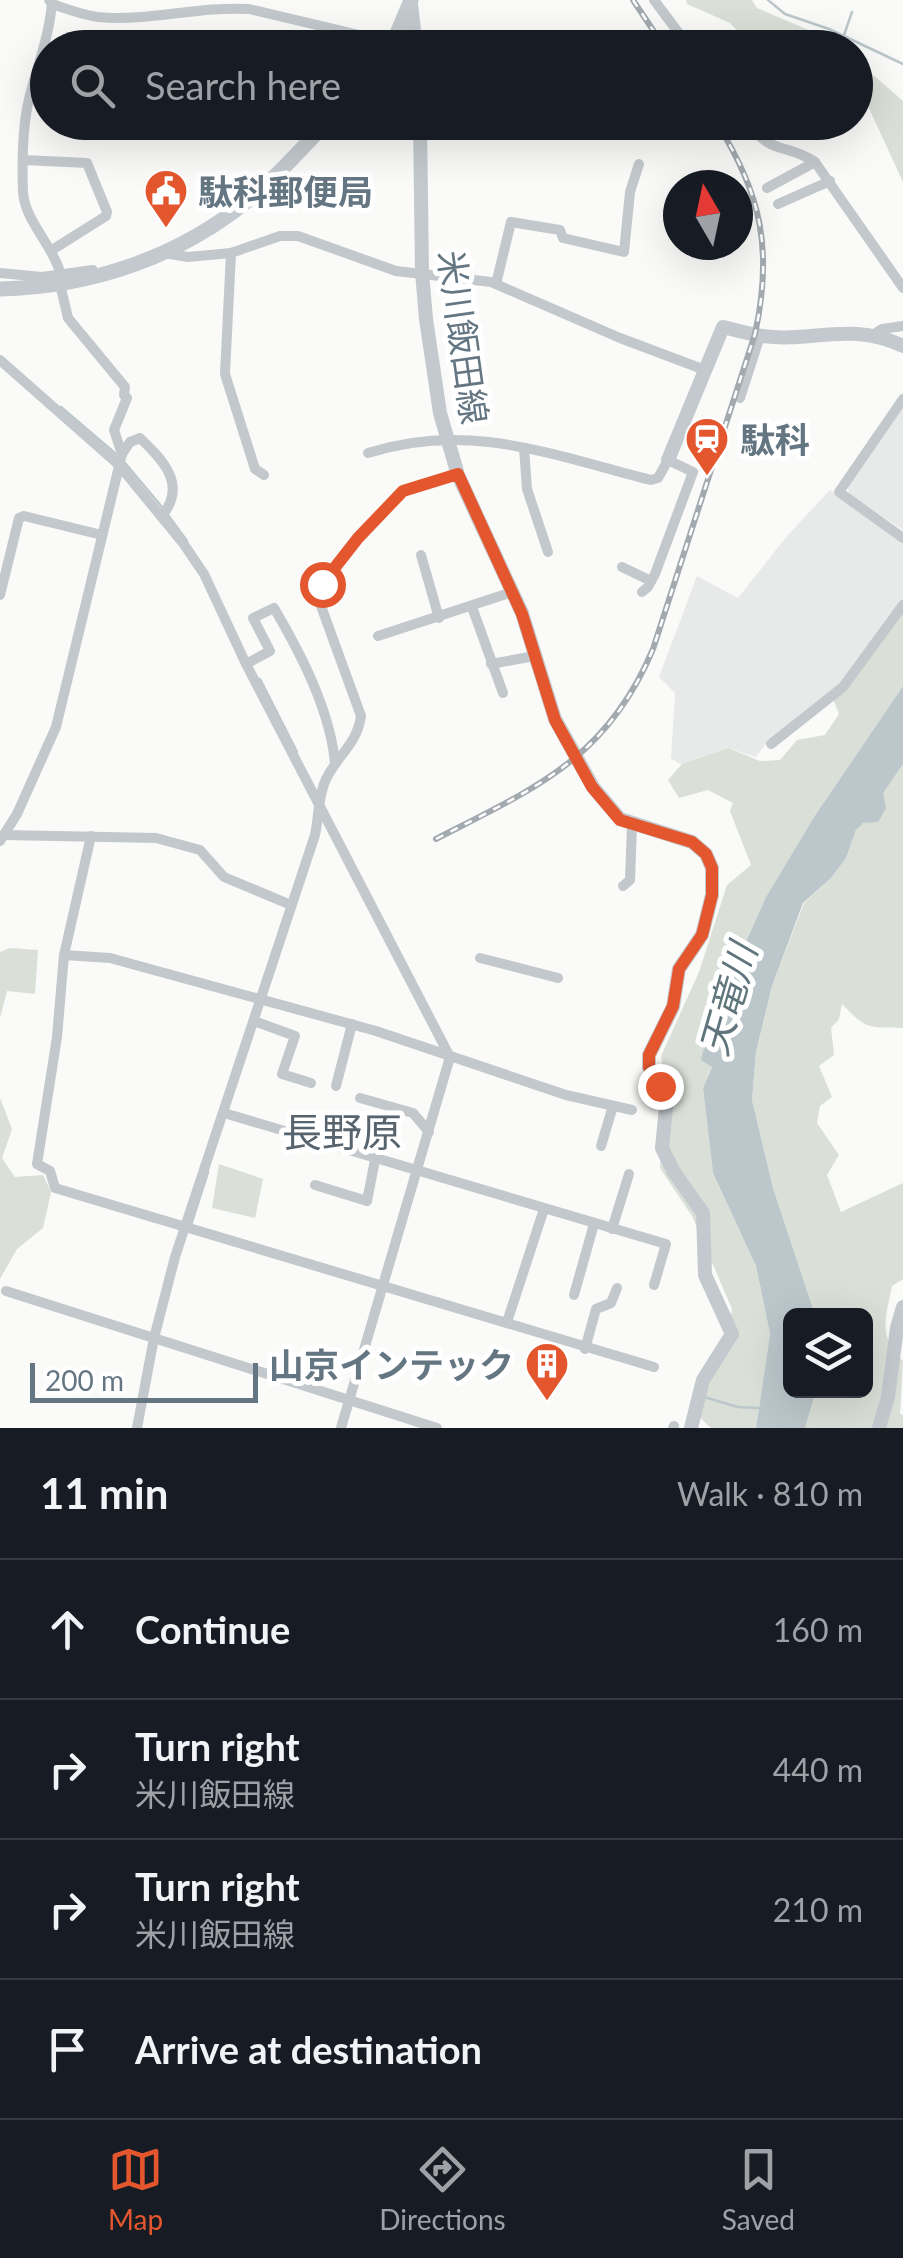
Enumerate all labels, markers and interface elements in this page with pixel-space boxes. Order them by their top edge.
search box [30,30,873,140]
icon: search [65,58,120,113]
text: Search here [145,62,341,108]
public building icon: 駄科郵便局 [143,168,189,229]
place label: 駄科郵便局 [198,170,373,212]
north arrow [663,170,753,260]
street label: 米川飯田線 [431,247,497,427]
station icon: 駄科 [684,416,730,477]
place label: 駄科 [740,418,810,460]
route start [300,562,346,608]
water label: 天竜川 [689,934,766,1060]
route end [638,1064,684,1110]
district label: 長野原 [282,1108,402,1156]
map controls [783,1308,873,1398]
button: layers [783,1308,873,1398]
building icon: 山京インテック [524,1341,570,1402]
place label: 山京インテック [269,1343,514,1385]
scale bar [30,1358,258,1402]
text: 200 m [45,1363,124,1397]
text: 11 min [40,1468,168,1518]
text: Walk · 810 m [677,1474,863,1513]
icon: ahead [40,1602,95,1657]
text: Continue [135,1606,290,1652]
text: 160 m [773,1610,863,1649]
text: Turn right [135,1723,300,1769]
icon: right [40,1742,95,1797]
text: 440 m [773,1750,863,1789]
text: 米川飯田線 [135,1774,295,1813]
text: Turn right [135,1863,300,1909]
icon: right [40,1882,95,1937]
text: 210 m [773,1890,863,1929]
text: 米川飯田線 [135,1914,295,1953]
icon: arrive [40,2022,95,2077]
text: Arrive at destination [135,2026,482,2072]
tab: Map [108,2142,163,2236]
tab: Directions [379,2142,506,2236]
tab: Saved [722,2142,795,2236]

